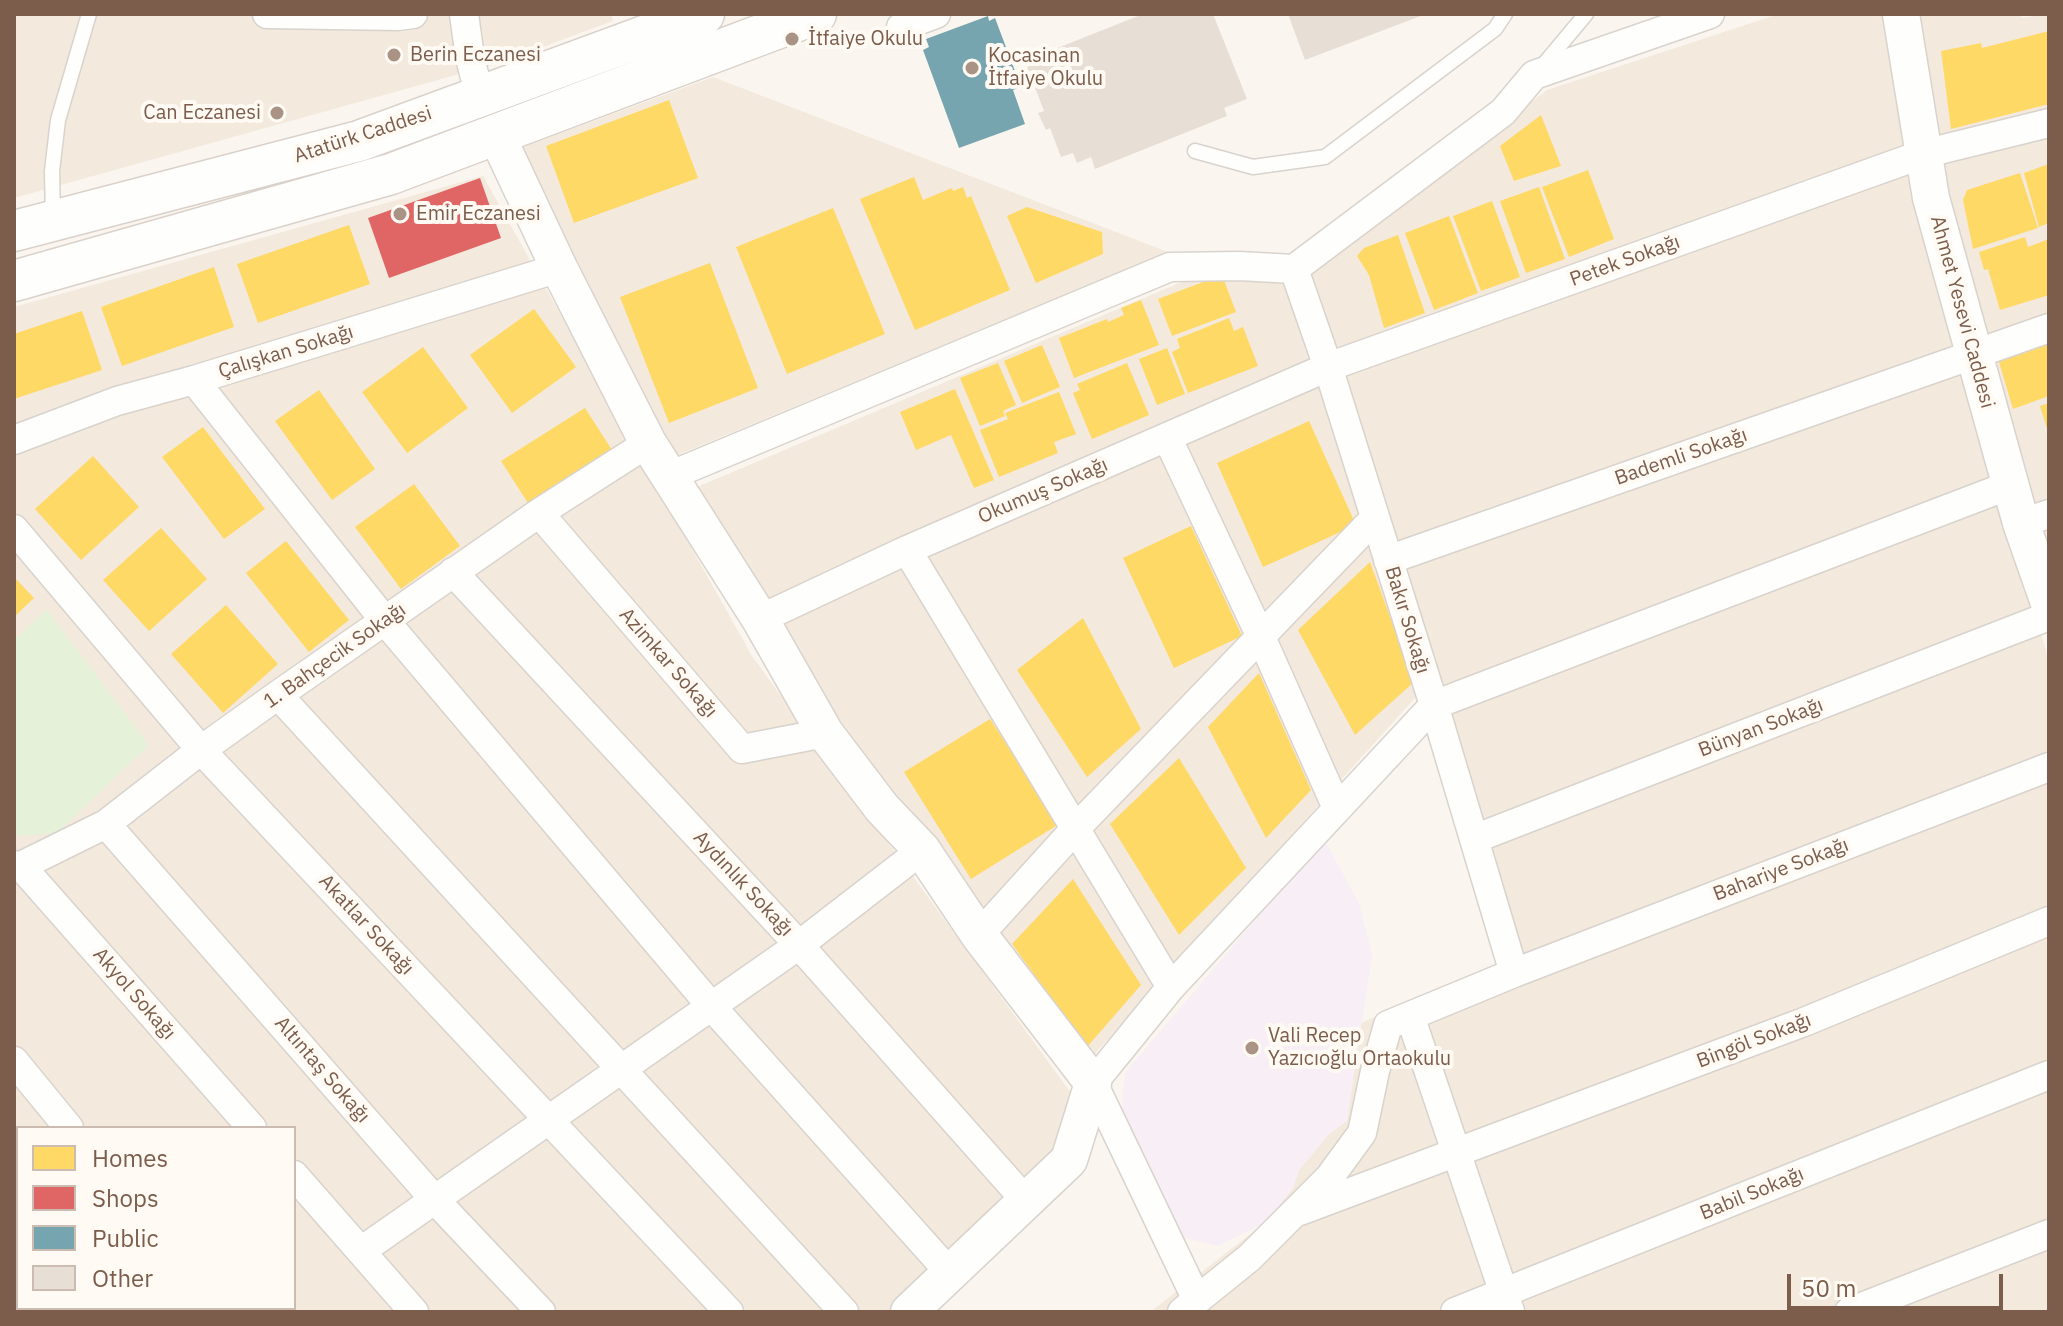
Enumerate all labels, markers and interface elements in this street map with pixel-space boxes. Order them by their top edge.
place label: İtfaiye Okulu [808,27,923,51]
marker: İtfaiye Okulu [783,30,801,48]
place label: Berin Eczanesi [410,43,541,67]
place label: Kocasinan İtfaiye Okulu [988,44,1103,91]
marker: Berin Eczanesi [385,46,403,64]
marker: Kocasinan İtfaiye Okulu [963,59,981,77]
place label: Can Eczanesi [143,101,261,125]
street label: Atatürk Caddesi [291,101,435,169]
marker: Can Eczanesi [268,104,286,122]
place label: Emir Eczanesi [416,202,541,226]
marker: Emir Eczanesi [391,205,409,223]
street label: Ahmet Yesevi Caddesi [1925,213,1999,411]
street label: Petek Sokağı [1567,230,1683,292]
street label: Çalışkan Sokağı [216,320,356,384]
street label: Bademli Sokağı [1612,423,1750,491]
street label: Okumuş Sokağı [974,453,1112,529]
street label: Bakır Sokağı [1379,563,1435,677]
street label: 1. Bahçecik Sokağı [259,598,411,714]
street label: Azimkar Sokağı [614,603,722,723]
street label: Bünyan Sokağı [1695,693,1827,763]
street label: Aydınlık Sokağı [688,826,798,942]
street label: Bahariye Sokağı [1710,833,1852,907]
street label: Akatlar Sokağı [313,870,419,980]
street label: Akyol Sokağı [87,943,181,1045]
street label: Bingöl Sokağı [1693,1008,1815,1074]
street label: Altıntaş Sokağı [269,1012,375,1128]
place label: Vali Recep Yazıcıoğlu Ortaokulu [1268,1024,1451,1071]
marker: Vali Recep Yazıcıoğlu Ortaokulu [1243,1039,1261,1057]
legend [16,1126,296,1310]
text: Homes [92,1142,168,1174]
street label: Babil Sokağı [1696,1162,1808,1226]
text: Shops [92,1182,159,1214]
text: Public [92,1222,159,1254]
scale bar [1791,1258,2007,1308]
text: Other [92,1262,153,1294]
text: 50 m [1801,1272,1856,1304]

